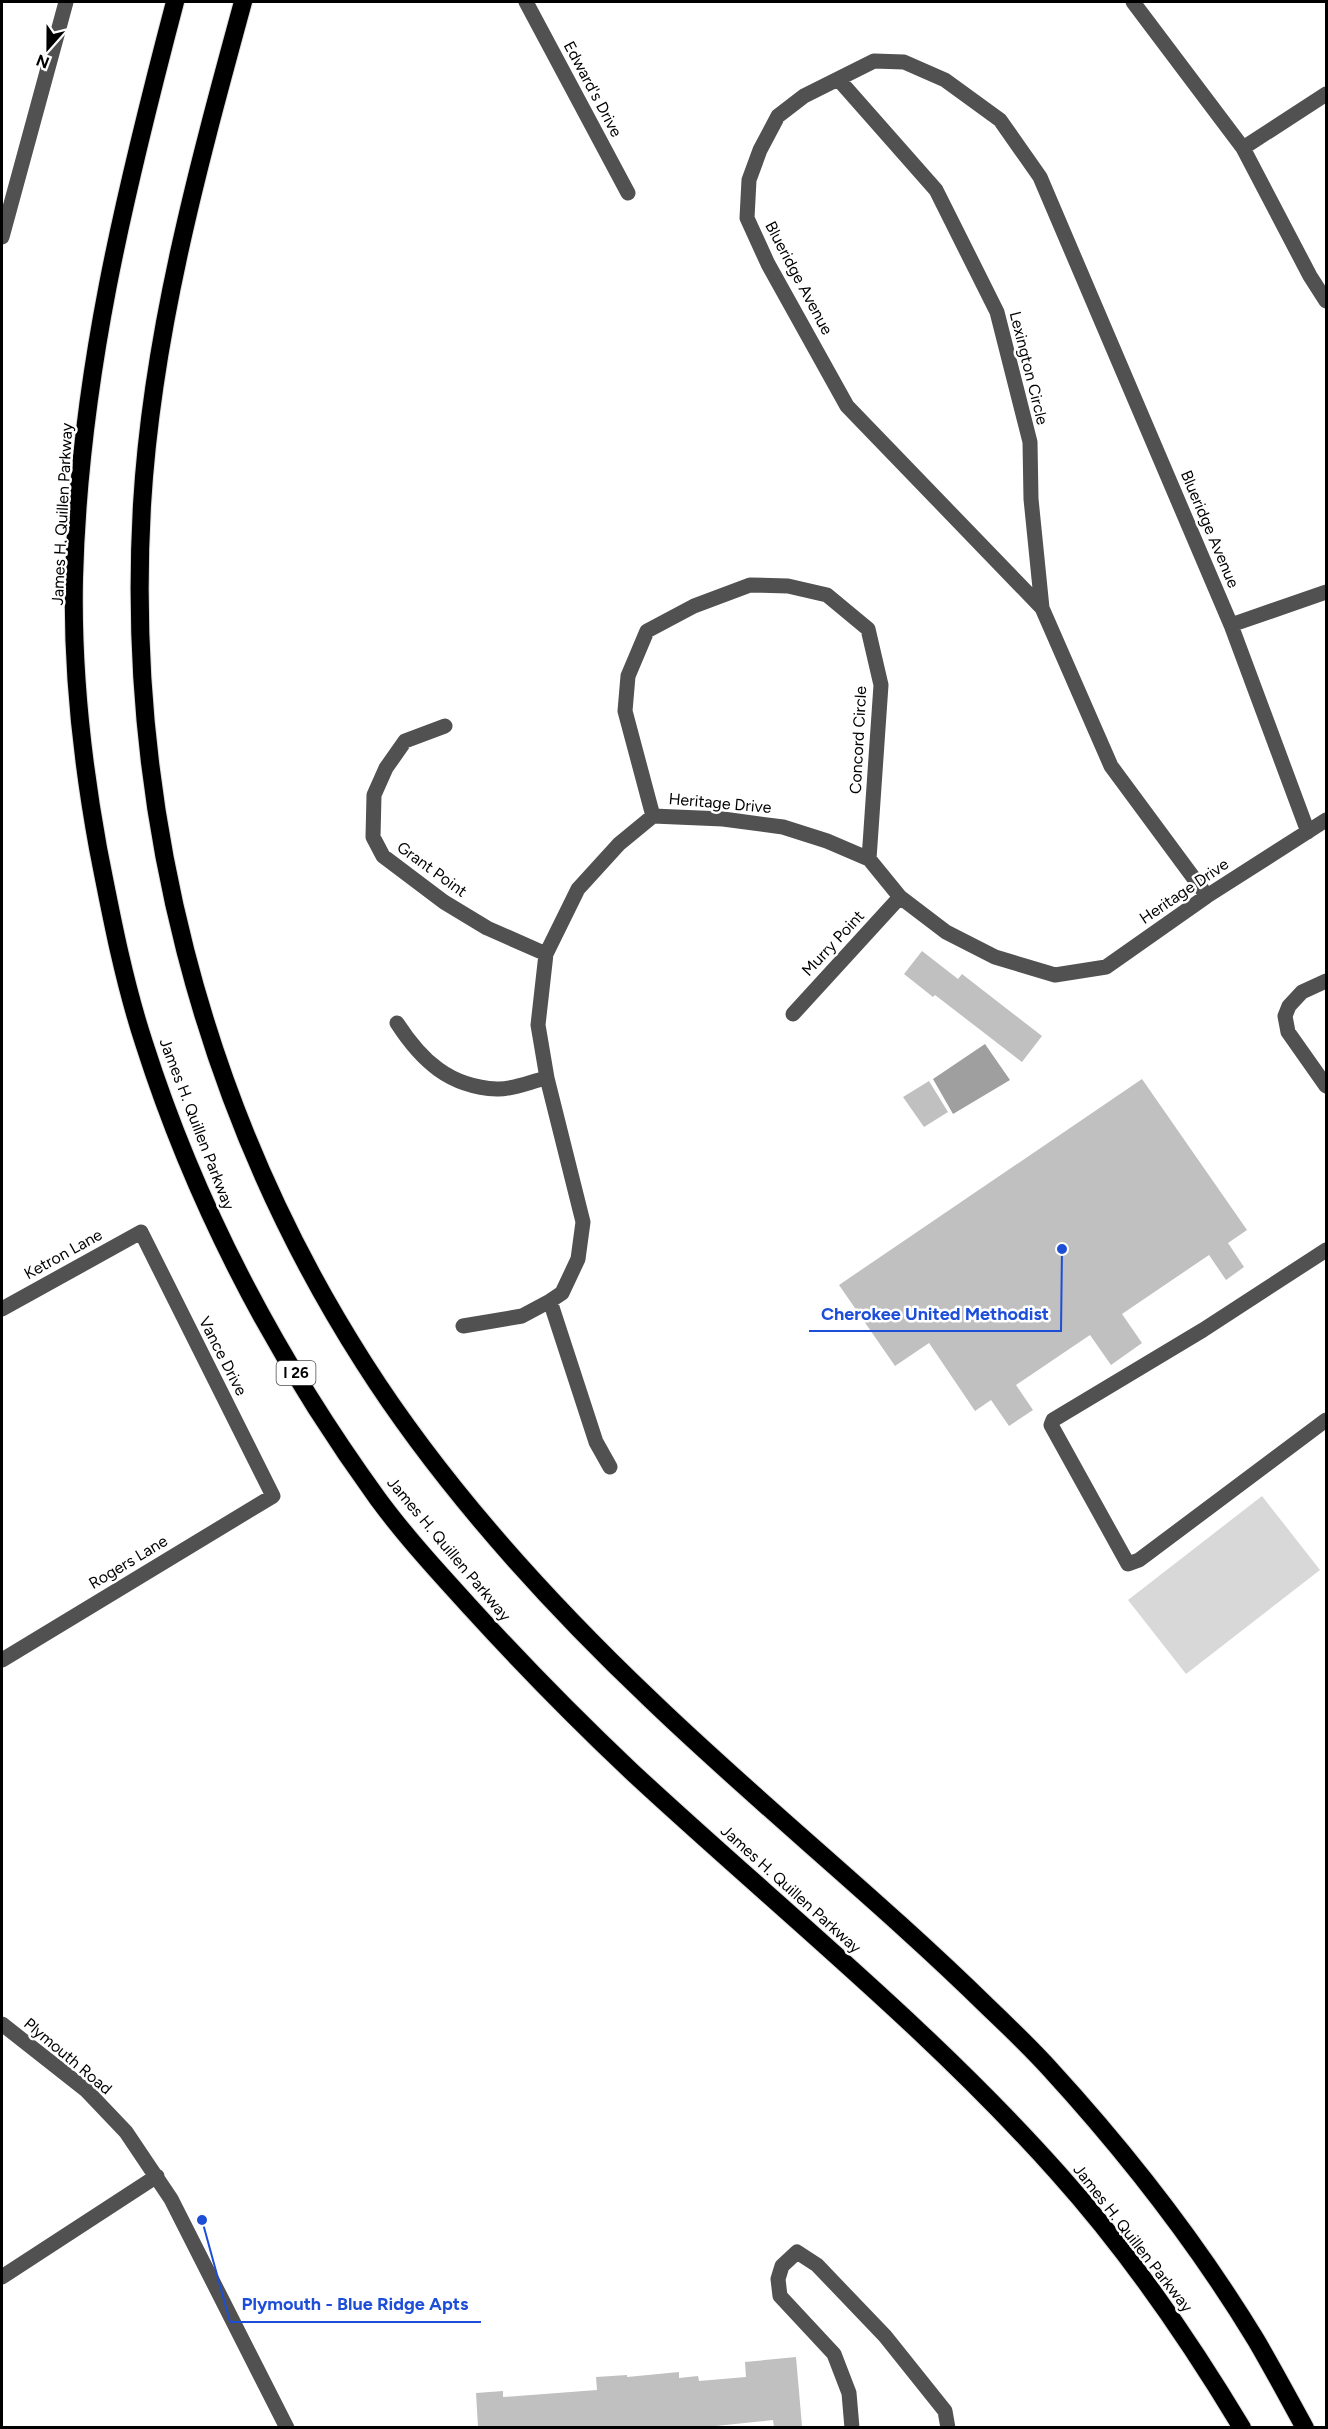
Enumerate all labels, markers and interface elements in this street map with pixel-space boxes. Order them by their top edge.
north arrow [18,18,78,78]
street label: Edward's Drive [560,38,626,140]
text: N [34,50,52,73]
street label: Blueridge Avenue [761,218,837,338]
street label: Lexington Circle [1006,309,1052,427]
street label: James H. Quillen Parkway [48,422,76,606]
street label: Blueridge Avenue [1177,467,1243,591]
street label: Concord Circle [846,685,870,794]
street label: Heritage Drive [668,789,772,817]
street label: Grant Point [393,837,471,901]
street label: Heritage Drive [1136,854,1232,928]
street label: Murry Point [798,906,868,980]
street label: James H. Quillen Parkway [155,1035,239,1213]
street label: Ketron Lane [21,1225,105,1283]
callout: Cherokee United Methodist [809,1295,1061,1331]
text: Cherokee United Methodist [821,1303,1049,1325]
street label: Vance Drive [195,1313,251,1399]
road number: I 26 [276,1361,316,1385]
street label: James H. Quillen Parkway [383,1473,515,1625]
street label: Rogers Lane [85,1531,171,1593]
street label: James H. Quillen Parkway [717,1821,866,1957]
street label: Plymouth Road [20,2014,116,2098]
street label: James H. Quillen Parkway [1069,2160,1197,2316]
callout: Plymouth - Blue Ridge Apts [230,2286,481,2322]
text: Plymouth - Blue Ridge Apts [242,2293,469,2315]

